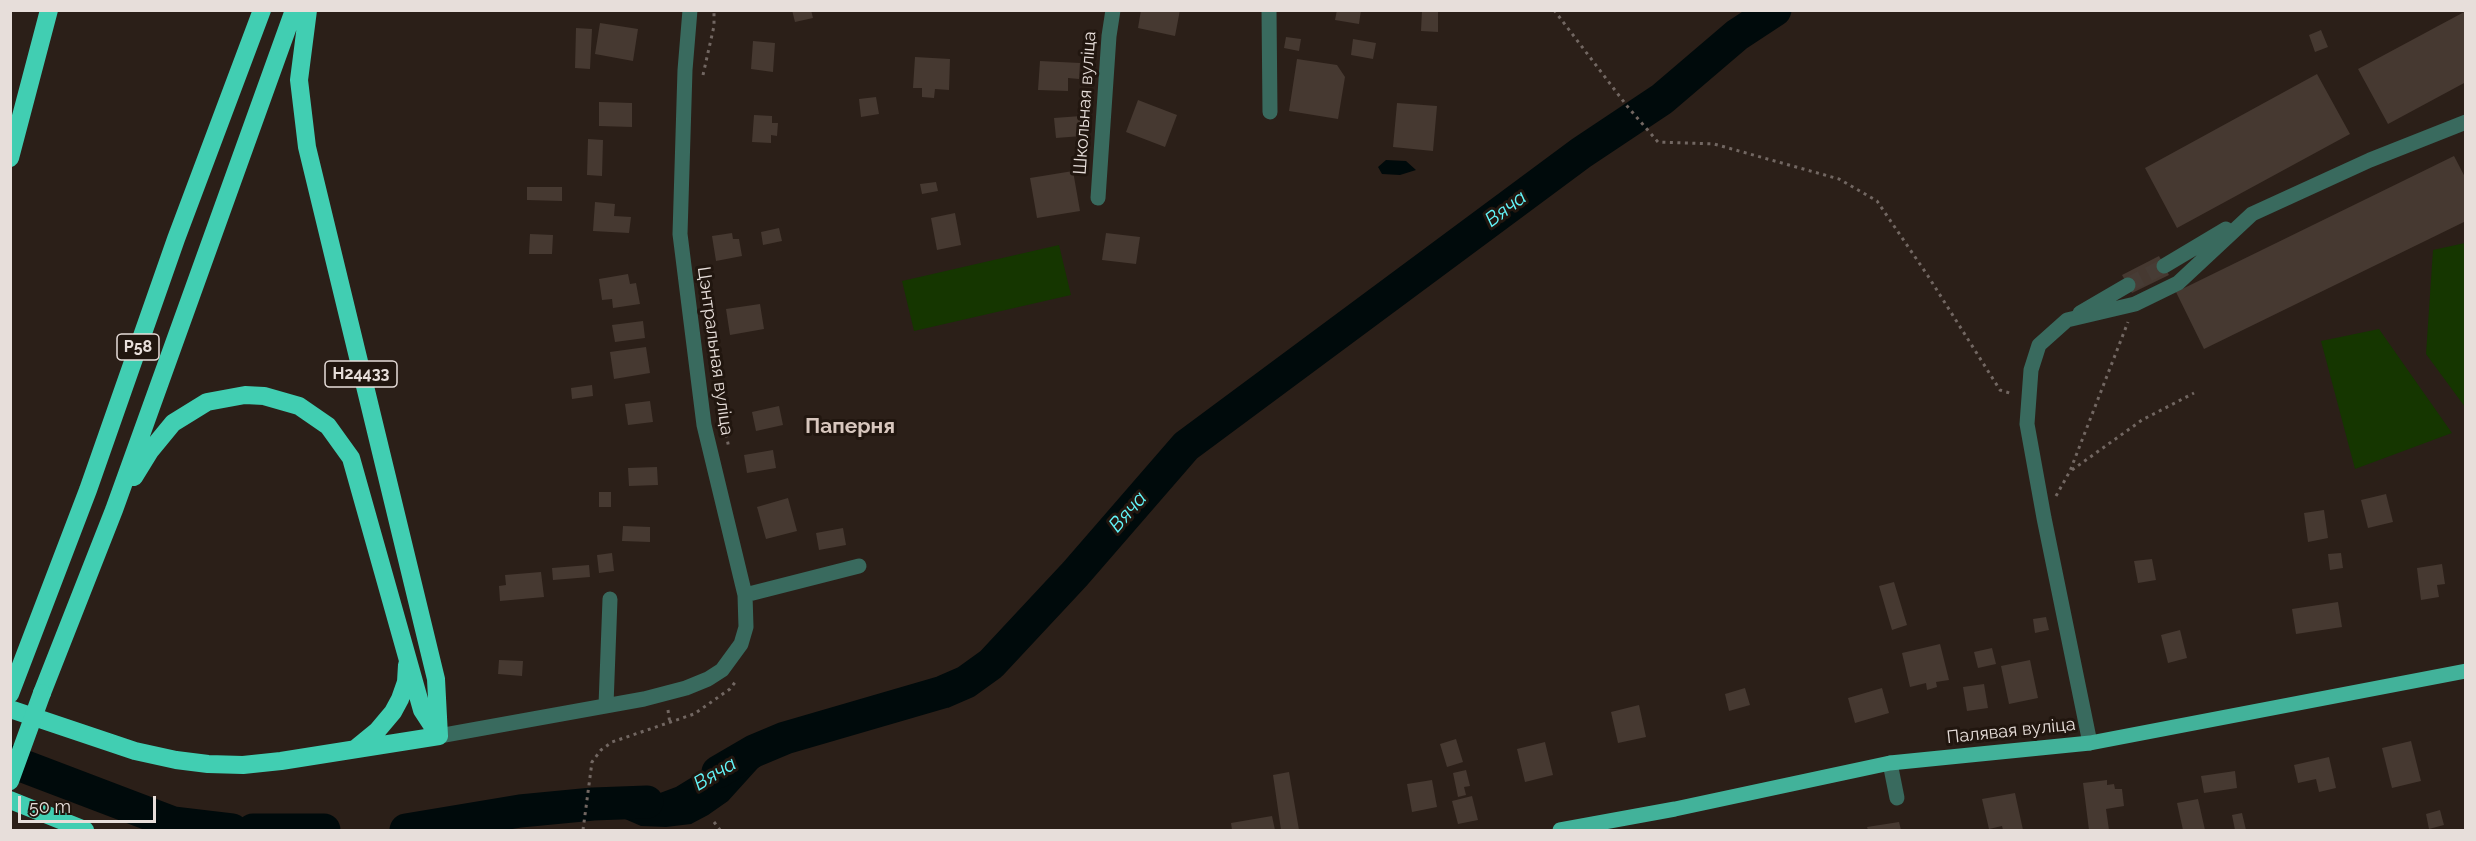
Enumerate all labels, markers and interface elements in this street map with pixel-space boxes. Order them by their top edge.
street label: Школьная вуліца [1069,31,1101,175]
water label: Вяча [1480,186,1532,232]
street label: Цэнтральная вуліца [692,265,738,437]
road number: Р58 [117,334,159,360]
road number: Н24433 [325,361,397,387]
district label: Паперня [805,414,895,440]
water label: Вяча [1104,487,1152,537]
street label: Палявая вуліца [1946,713,2076,749]
water label: Вяча [689,752,741,796]
scale bar [21,784,159,822]
text: 50 m [29,796,71,817]

